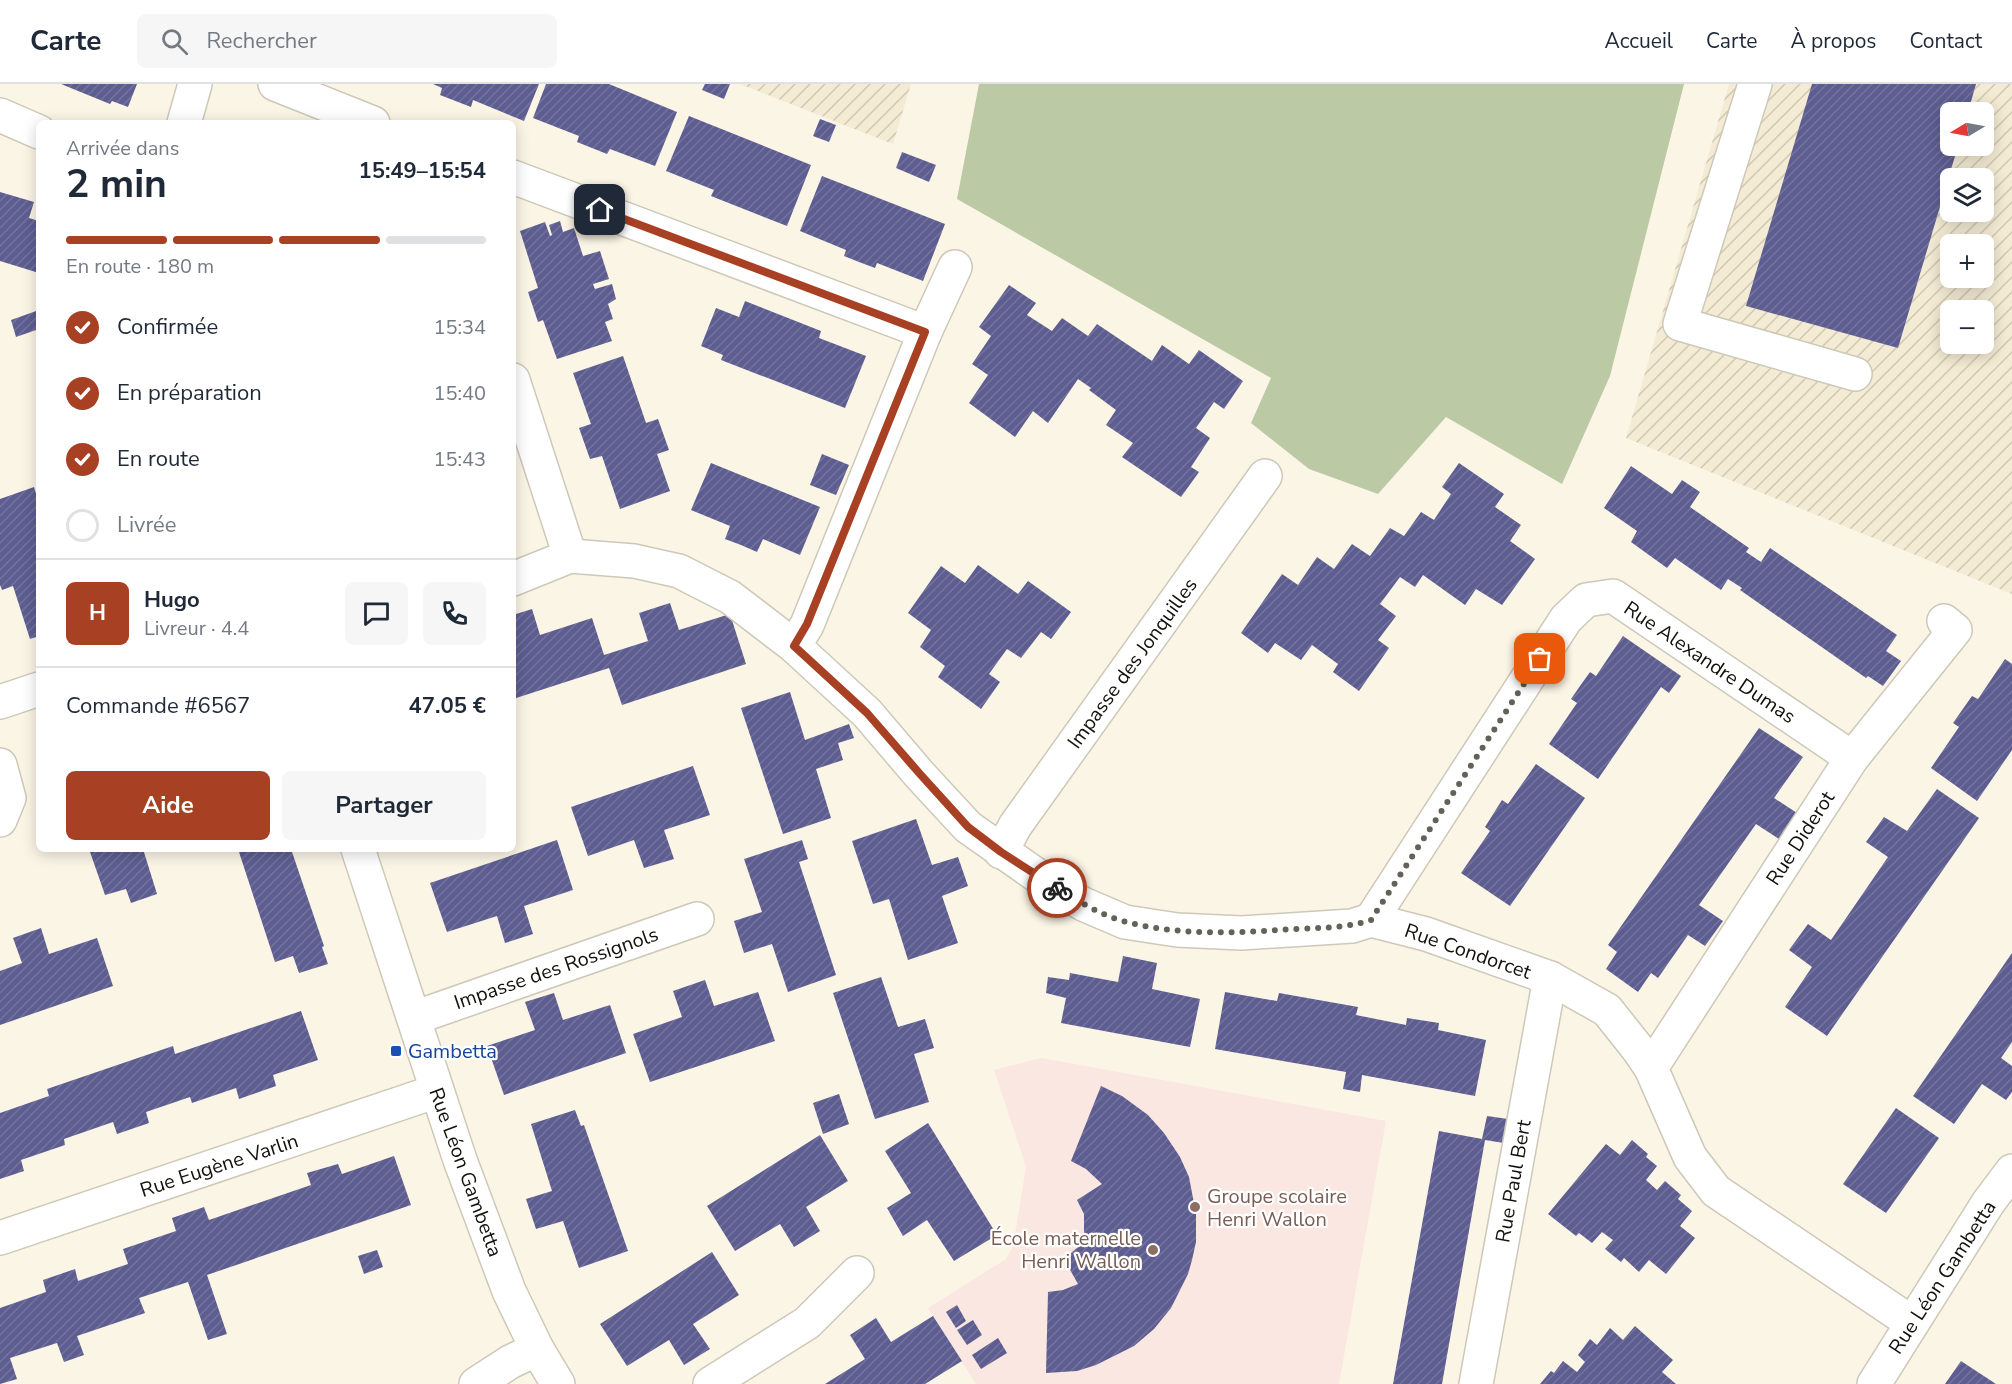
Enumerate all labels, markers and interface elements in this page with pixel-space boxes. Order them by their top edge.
search box [137,14,557,68]
text: Carte [30,22,101,60]
icon: search [158,25,191,58]
text: Rechercher [206,26,317,56]
text: Accueil [1604,27,1673,55]
text: Carte [1706,27,1757,55]
text: À propos [1790,27,1876,55]
text: Contact [1909,27,1982,55]
north arrow [1940,102,1994,156]
map controls [1940,102,1994,354]
text: Arrivée dans [66,135,179,162]
text: 15:49–15:54 [358,156,486,186]
text: 2 min [66,158,167,211]
button: layers [1940,168,1994,222]
pin [574,184,625,235]
icon: home [583,193,616,226]
button: + [1940,234,1994,288]
text: En route · 180 m [66,253,214,280]
button: − [1940,300,1994,354]
icon: check [66,311,99,344]
text: Confirmée [117,312,218,342]
text: 15:34 [433,314,486,341]
icon: check [66,377,99,410]
text: En préparation [117,378,262,408]
text: 15:40 [433,380,486,407]
icon: check [66,443,99,476]
text: En route [117,444,200,474]
text: 15:43 [433,446,486,473]
text: Livrée [117,510,177,540]
street label: Impasse des Jonquilles [1061,572,1204,754]
button: chat [345,582,408,645]
button: phone [423,582,486,645]
text: Hugo [144,585,200,615]
street label: Rue Alexandre Dumas [1619,595,1801,730]
text: H [89,598,106,628]
text: Livreur · 4.4 [144,615,249,642]
pin [1514,633,1565,684]
icon: bag [1523,642,1556,675]
text: Commande #6567 [66,691,250,721]
text: 47.05 € [409,691,486,721]
button: Aide [66,771,270,840]
button: Partager [282,771,486,840]
street label: Rue Diderot [1760,785,1841,891]
courier [1027,858,1087,918]
icon: bike [1041,872,1074,905]
street label: Rue Condorcet [1401,917,1536,986]
street label: Impasse des Rossignols [450,921,662,1016]
place label: Gambetta [408,1038,497,1065]
marker: Gambetta [389,1044,403,1058]
street label: Rue Léon Gambetta [422,1084,509,1261]
street label: Rue Paul Bert [1489,1117,1538,1245]
street label: Rue Eugène Varlin [136,1127,302,1204]
place label: Groupe scolaire Henri Wallon [1207,1183,1347,1233]
street label: Rue Léon Gambetta [1883,1195,2002,1359]
marker: Groupe scolaire Henri Wallon [1188,1200,1202,1214]
place label: École maternelle Henri Wallon [991,1225,1141,1275]
marker: École maternelle Henri Wallon [1146,1243,1160,1257]

